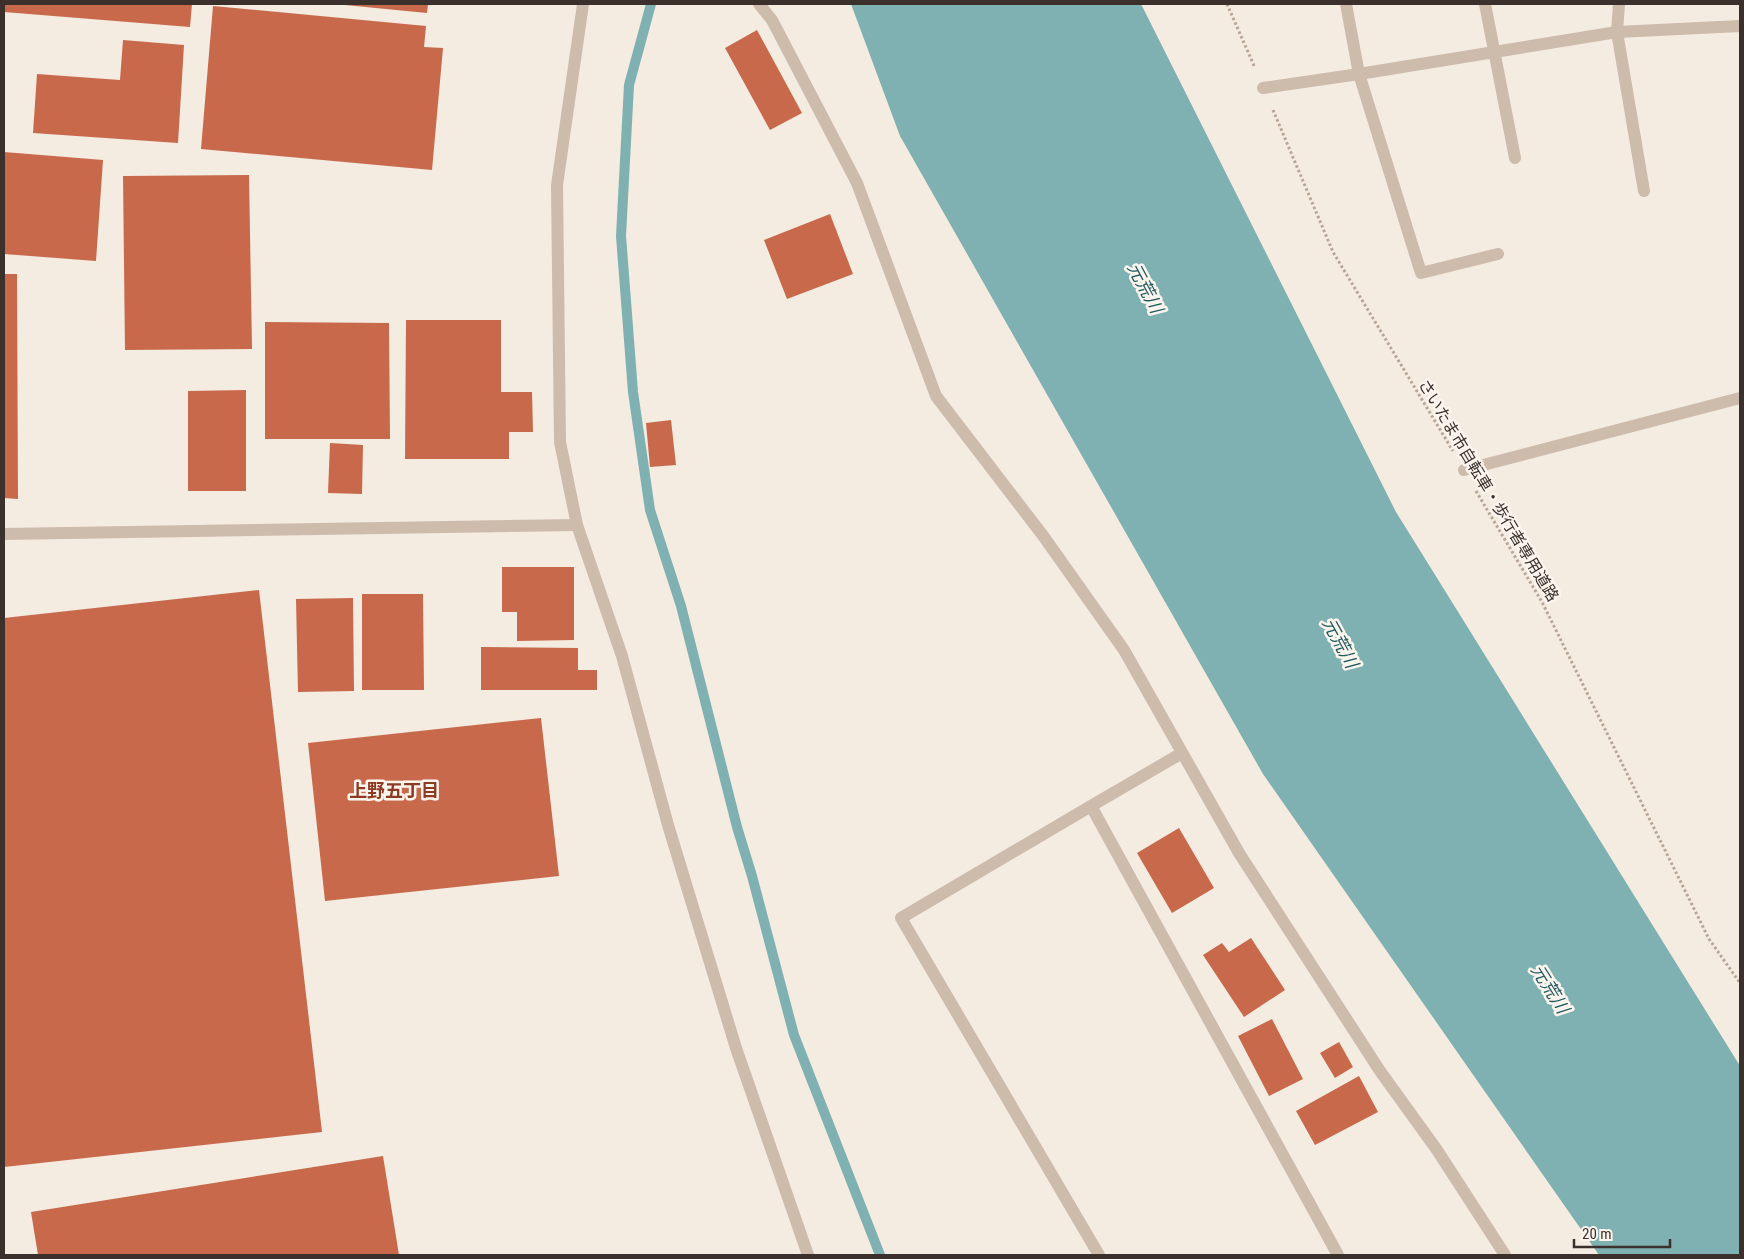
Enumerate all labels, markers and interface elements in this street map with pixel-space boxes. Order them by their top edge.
water label: 元荒川 [1123,259,1168,318]
street label: さいたま市自転車・歩行者専用道路 [1415,376,1563,605]
water label: 元荒川 [1318,614,1364,673]
district label: 上野五丁目 [349,780,439,801]
water label: 元荒川 [1527,960,1575,1019]
scale bar [1574,1216,1670,1248]
text: 20 m [1582,1225,1612,1243]

